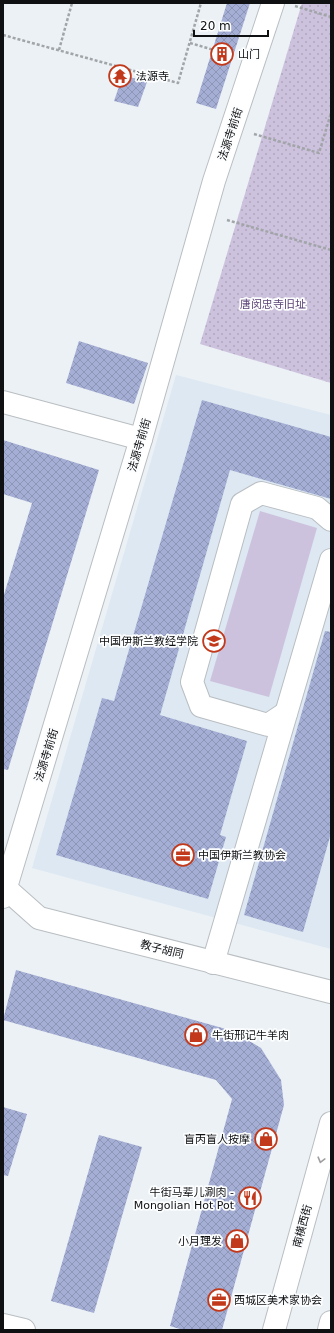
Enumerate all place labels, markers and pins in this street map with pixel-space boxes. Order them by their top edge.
building icon: 山门 [209,41,235,67]
place label: 山门 [238,48,260,61]
temple icon: 法源寺 [107,63,133,89]
place label: 法源寺 [136,70,169,83]
school or university icon: 中国伊斯兰教经学院 [201,628,227,654]
place label: 中国伊斯兰教经学院 [99,635,198,648]
office icon: 中国伊斯兰教协会 [170,842,196,868]
place label: 中国伊斯兰教协会 [198,849,286,862]
shop icon: 牛街邢记牛羊肉 [183,1022,209,1048]
place label: 牛街邢记牛羊肉 [212,1029,289,1042]
shop icon: 盲丙盲人按摩 [253,1126,279,1152]
place label: 盲丙盲人按摩 [184,1133,250,1146]
restaurant icon: 牛街马辈儿涮肉 - Mongolian Hot Pot [237,1185,263,1211]
place label: 牛街马辈儿涮肉 - Mongolian Hot Pot [134,1186,235,1212]
shop icon: 小月理发 [224,1228,250,1254]
place label: 小月理发 [178,1235,222,1248]
office icon: 西城区美术家协会 [206,1287,232,1313]
place label: 西城区美术家协会 [234,1294,322,1307]

